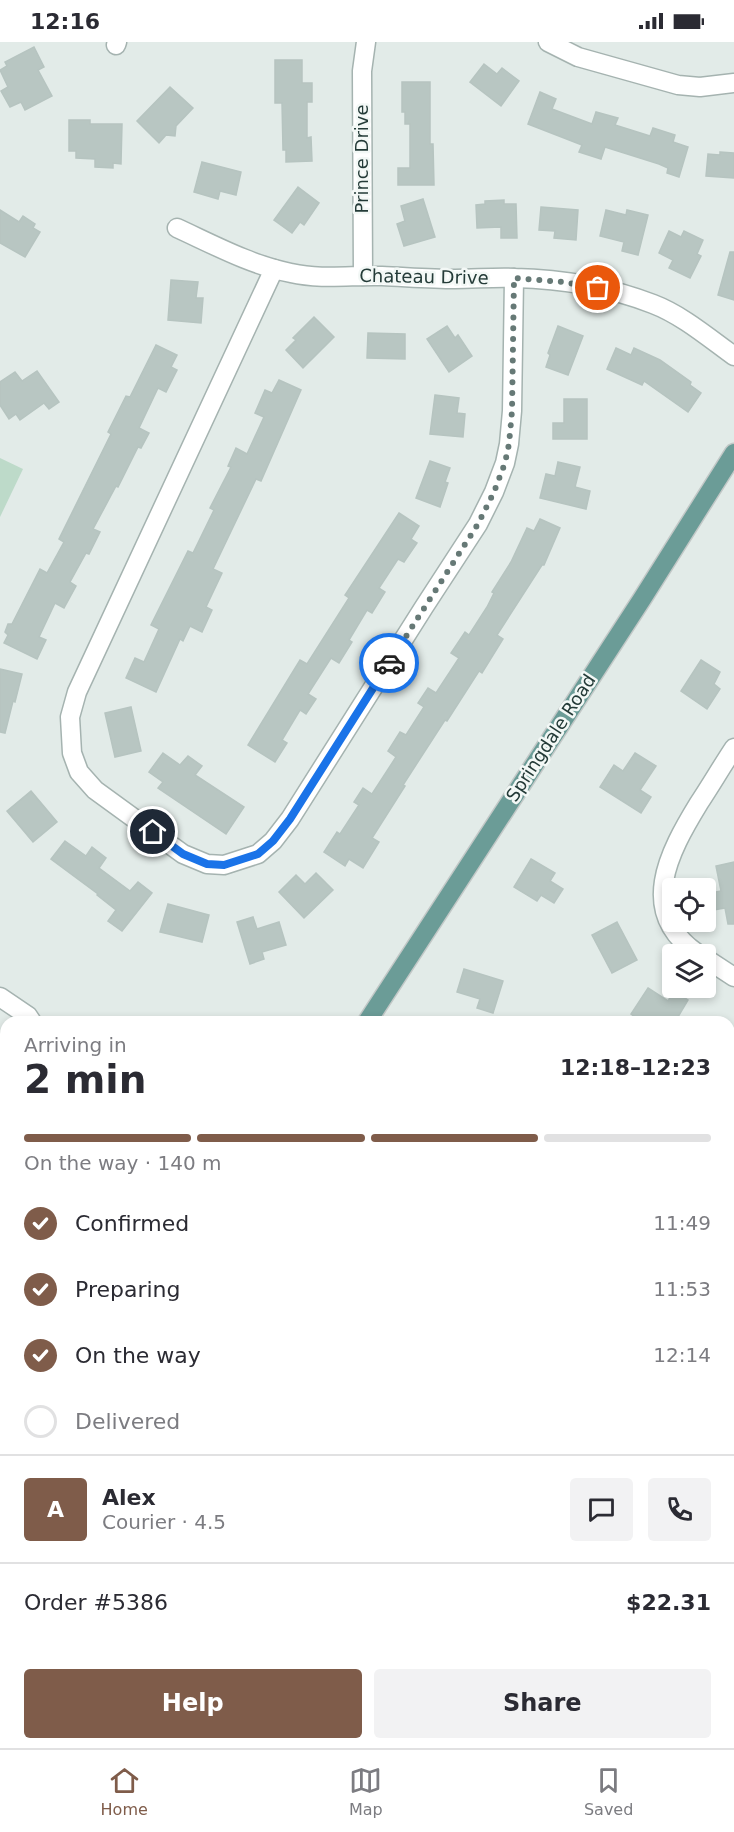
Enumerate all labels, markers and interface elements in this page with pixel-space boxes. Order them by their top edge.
text: 12:16 [30,9,100,34]
street label: Prince Drive [351,104,372,214]
pin [572,262,623,313]
street label: Chateau Drive [359,265,489,288]
icon: bag [581,271,614,304]
courier [359,633,419,693]
icon: car [373,647,406,680]
street label: Springdale Road [502,670,600,805]
pin [127,806,178,857]
icon: home [136,815,169,848]
map controls [662,878,716,998]
button: locate [662,878,716,932]
button: layers [662,944,716,998]
text: Arriving in [24,1033,127,1057]
text: 12:18–12:23 [560,1055,711,1080]
text: 2 min [24,1057,146,1102]
text: On the way · 140 m [24,1151,222,1175]
icon: check [24,1207,57,1240]
text: Confirmed [75,1211,189,1236]
text: 11:49 [653,1211,711,1235]
icon: check [24,1273,57,1306]
text: Preparing [75,1277,181,1302]
text: 11:53 [653,1277,711,1301]
icon: check [24,1339,57,1372]
text: On the way [75,1343,201,1368]
text: 12:14 [653,1343,711,1367]
text: Delivered [75,1409,180,1434]
button: chat [570,1478,633,1541]
button: phone [648,1478,711,1541]
text: Alex [102,1485,156,1510]
text: A [47,1497,64,1522]
text: Courier · 4.5 [102,1510,226,1534]
text: Order #5386 [24,1590,168,1615]
text: $22.31 [626,1590,711,1615]
button: Help [24,1669,362,1738]
button: Share [374,1669,711,1738]
tab: Home [101,1764,148,1819]
tab: Map [349,1764,383,1819]
tab: Saved [584,1764,633,1819]

